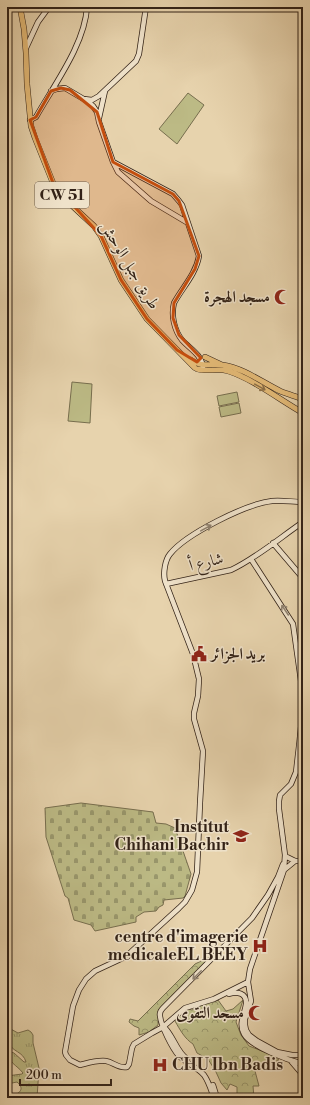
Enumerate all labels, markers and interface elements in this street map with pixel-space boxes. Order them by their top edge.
road number: CW 51 [35,182,89,208]
street label: طريق جبل الوحش [95,217,164,314]
place label: مسجد الهجرة [204,287,270,307]
mosque icon: مسجد الهجرة [273,288,291,306]
one-way arrow [254,384,266,392]
one-way arrow [200,523,212,531]
street label: شارع أ [186,546,226,579]
one-way arrow [281,605,289,616]
place label: بريد الجزائر [209,644,265,664]
public building icon: بريد الجزائر [190,645,208,663]
place label: Institut Chihani Bachir [115,817,229,855]
school or university icon: Institut Chihani Bachir [232,827,250,845]
place label: centre d'imagerie medicaleEL BEEY [108,927,249,965]
hospital icon: centre d'imagerie medicaleEL BEEY [251,937,269,955]
one-way arrow [192,970,202,980]
place label: مسجد التقوى [176,1003,244,1023]
mosque icon: مسجد التقوى [247,1004,265,1022]
place label: CHU Ibn Badis [172,1055,283,1075]
hospital icon: CHU Ibn Badis [151,1056,169,1074]
scale bar [20,1061,111,1087]
text: 200 m [26,1068,62,1083]

